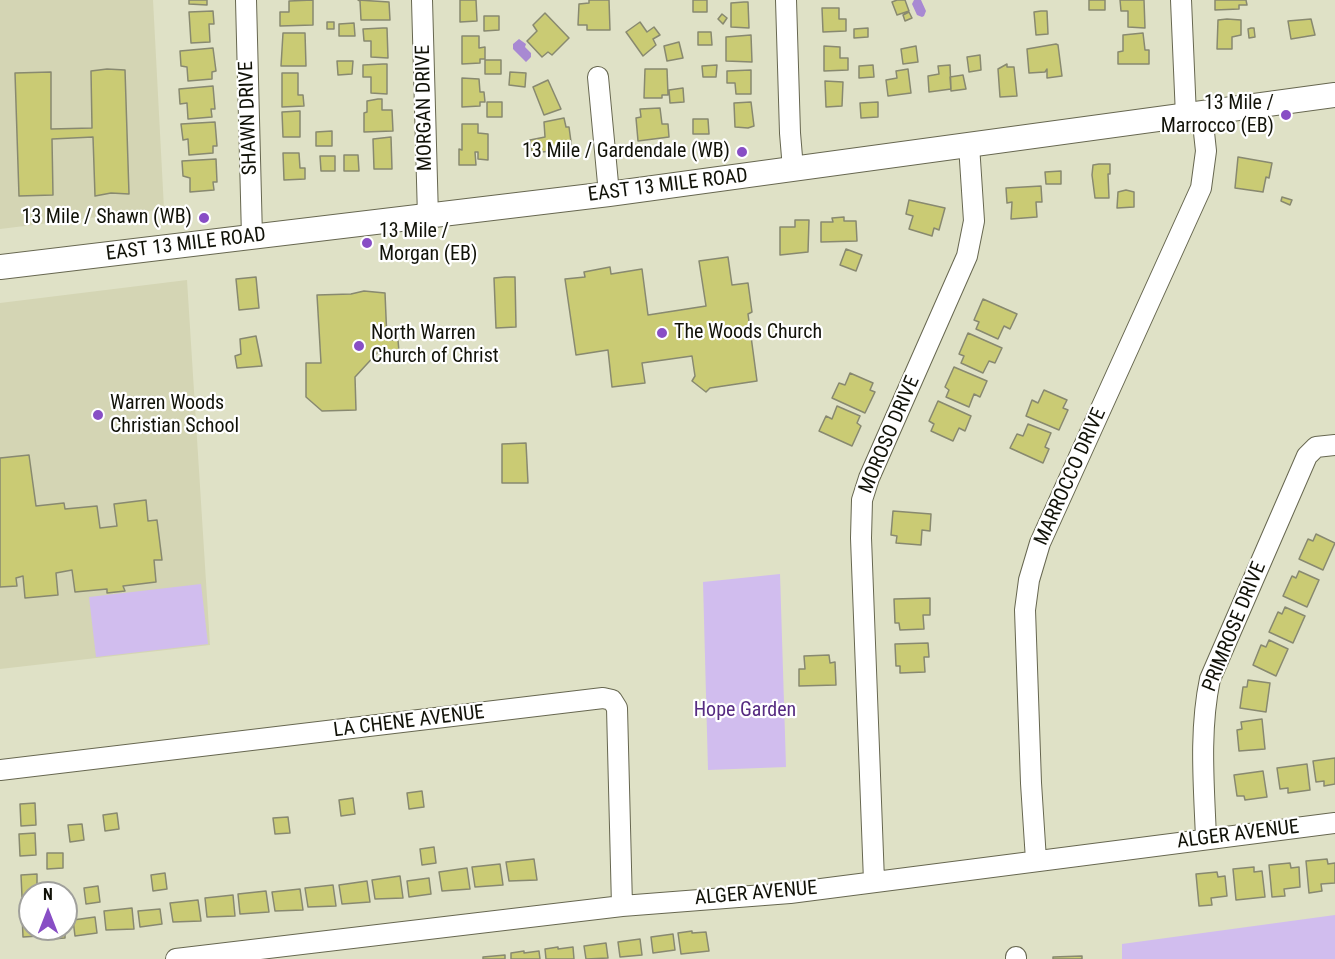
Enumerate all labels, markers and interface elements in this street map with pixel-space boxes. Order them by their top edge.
street label: MORGAN DRIVE [412,45,438,171]
street label: SHAWN DRIVE [235,61,263,175]
place label: 13 Mile / Marrocco (EB) [1161,92,1274,139]
marker: 13 Mile / Marrocco (EB) [1279,108,1293,122]
place label: 13 Mile / Gardendale (WB) [522,140,730,164]
marker: 13 Mile / Gardendale (WB) [735,145,749,159]
street label: EAST 13 MILE ROAD [587,164,749,208]
place label: 13 Mile / Shawn (WB) [22,206,192,230]
marker: 13 Mile / Shawn (WB) [197,211,211,225]
place label: 13 Mile / Morgan (EB) [379,220,477,267]
street label: EAST 13 MILE ROAD [105,223,267,267]
marker: 13 Mile / Morgan (EB) [360,236,374,250]
place label: The Woods Church [674,321,822,345]
place label: North Warren Church of Christ [371,322,499,369]
marker: The Woods Church [655,326,669,340]
marker: North Warren Church of Christ [352,339,366,353]
street label: MOROSO DRIVE [855,373,925,497]
place label: Warren Woods Christian School [110,392,239,439]
street label: MARROCCO DRIVE [1030,405,1112,549]
marker: Warren Woods Christian School [91,408,105,422]
street label: PRIMROSE DRIVE [1198,559,1272,695]
park label: Hope Garden [694,699,796,723]
street label: LA CHENE AVENUE [332,701,486,743]
street label: ALGER AVENUE [1176,816,1300,854]
street label: ALGER AVENUE [694,877,818,911]
north arrow [18,881,78,941]
text: N [43,885,53,904]

